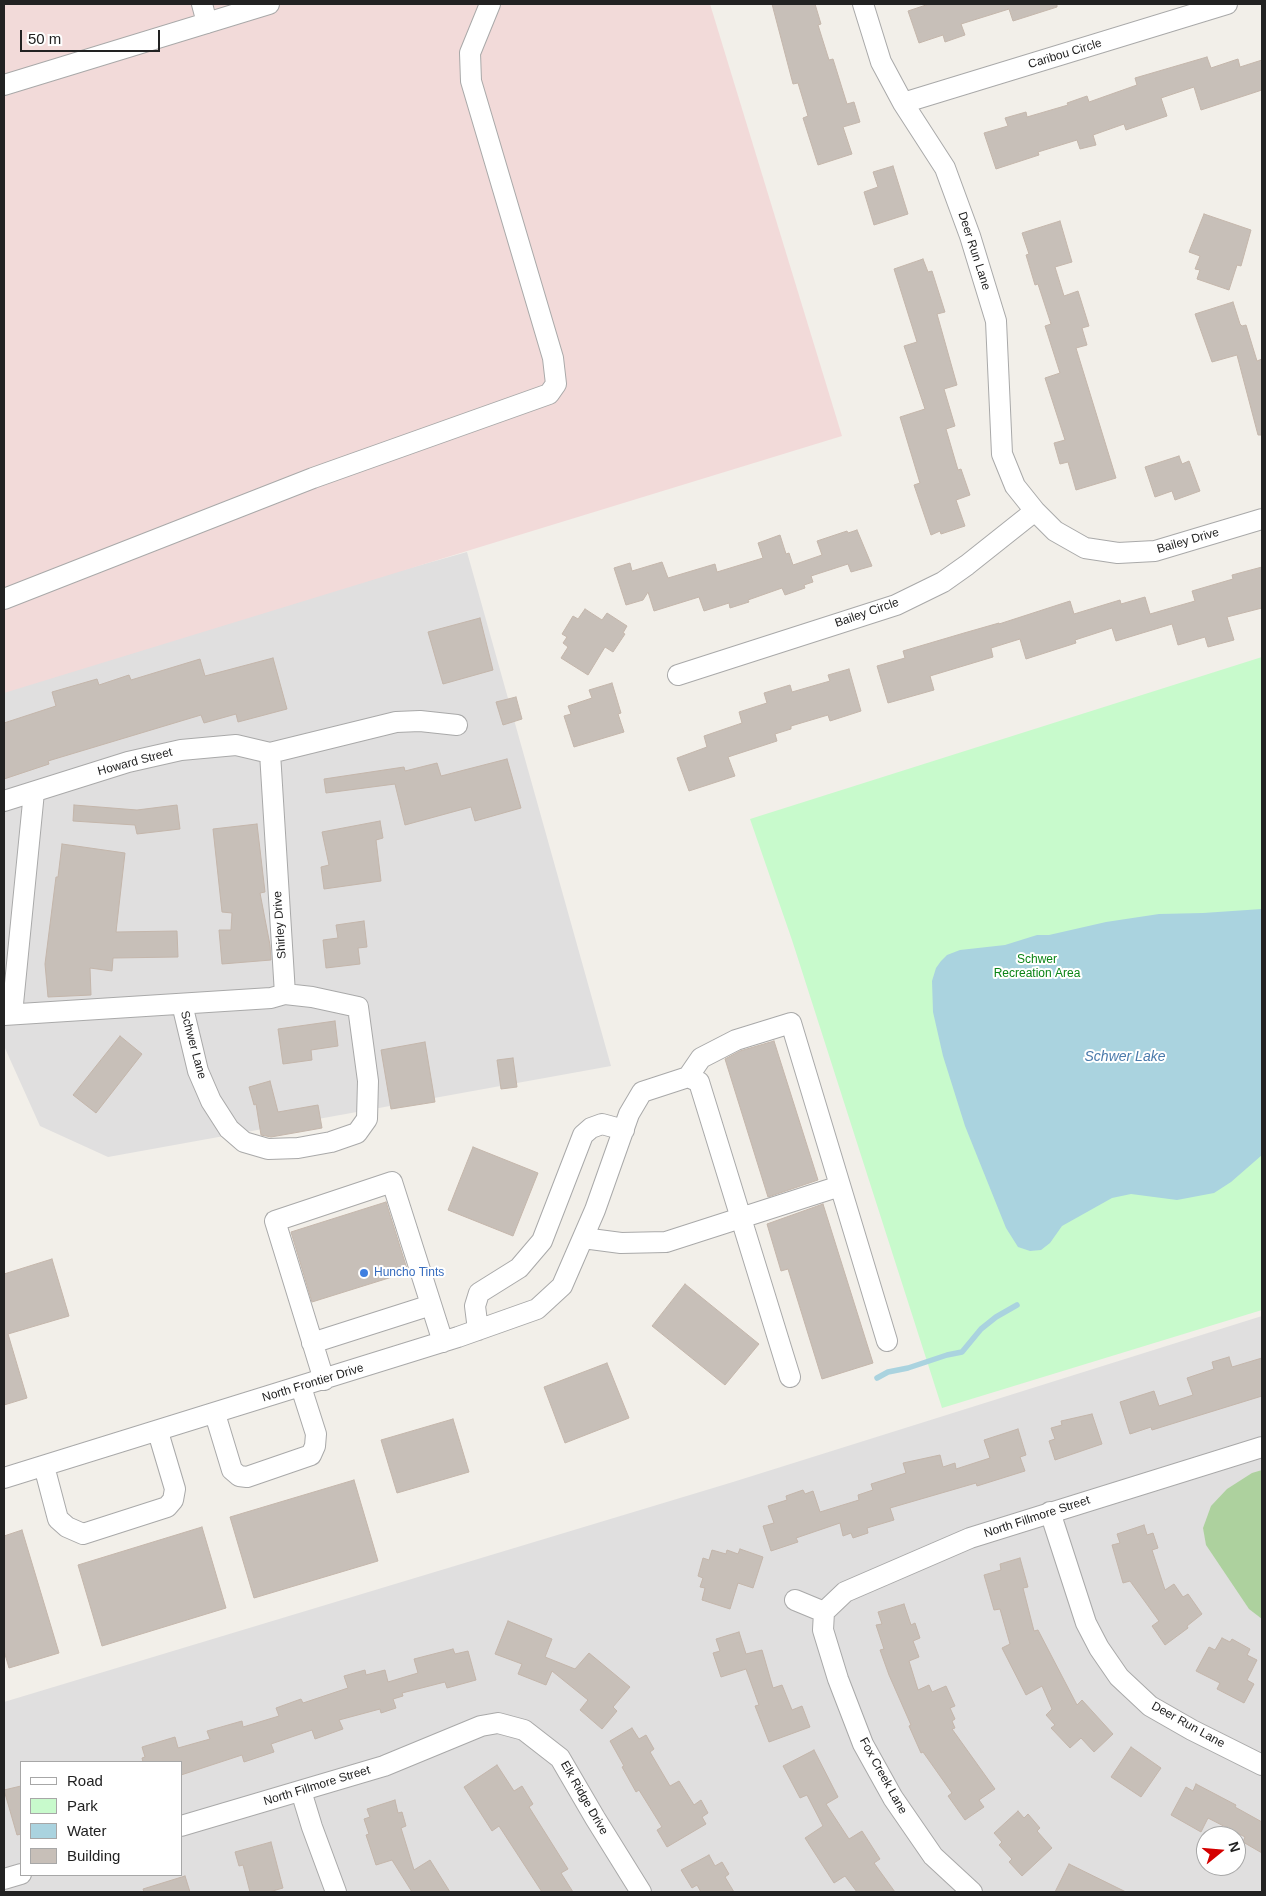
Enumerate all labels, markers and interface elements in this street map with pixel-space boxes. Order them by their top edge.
scale bar [22,20,162,52]
text: 50 m [28,30,61,47]
street label: Caribou Circle [1027,36,1103,72]
street label: Deer Run Lane [955,210,993,292]
street label: Bailey Drive [1155,525,1221,557]
street label: Bailey Circle [833,595,901,631]
street label: Howard Street [96,745,174,779]
street label: Shirley Drive [270,891,290,959]
park label: Schwer Recreation Area [994,953,1080,981]
street label: Schwer Lane [177,1009,209,1081]
water label: Schwer Lake [1085,1049,1165,1065]
place label: Huncho Tints [374,1266,444,1280]
marker: Huncho Tints [358,1267,370,1279]
street label: North Frontier Drive [261,1361,365,1405]
street label: North Fillmore Street [982,1493,1092,1541]
street label: Deer Run Lane [1149,1699,1227,1751]
street label: Fox Creek Lane [856,1735,910,1817]
street label: Elk Ridge Drive [557,1759,611,1837]
legend [20,1761,182,1876]
street label: North Fillmore Street [262,1763,372,1809]
text: Road [67,1772,103,1789]
text: Park [67,1797,98,1814]
text: Water [67,1822,106,1839]
north arrow [1196,1826,1246,1876]
text: N [1225,1840,1244,1854]
text: Building [67,1847,120,1864]

